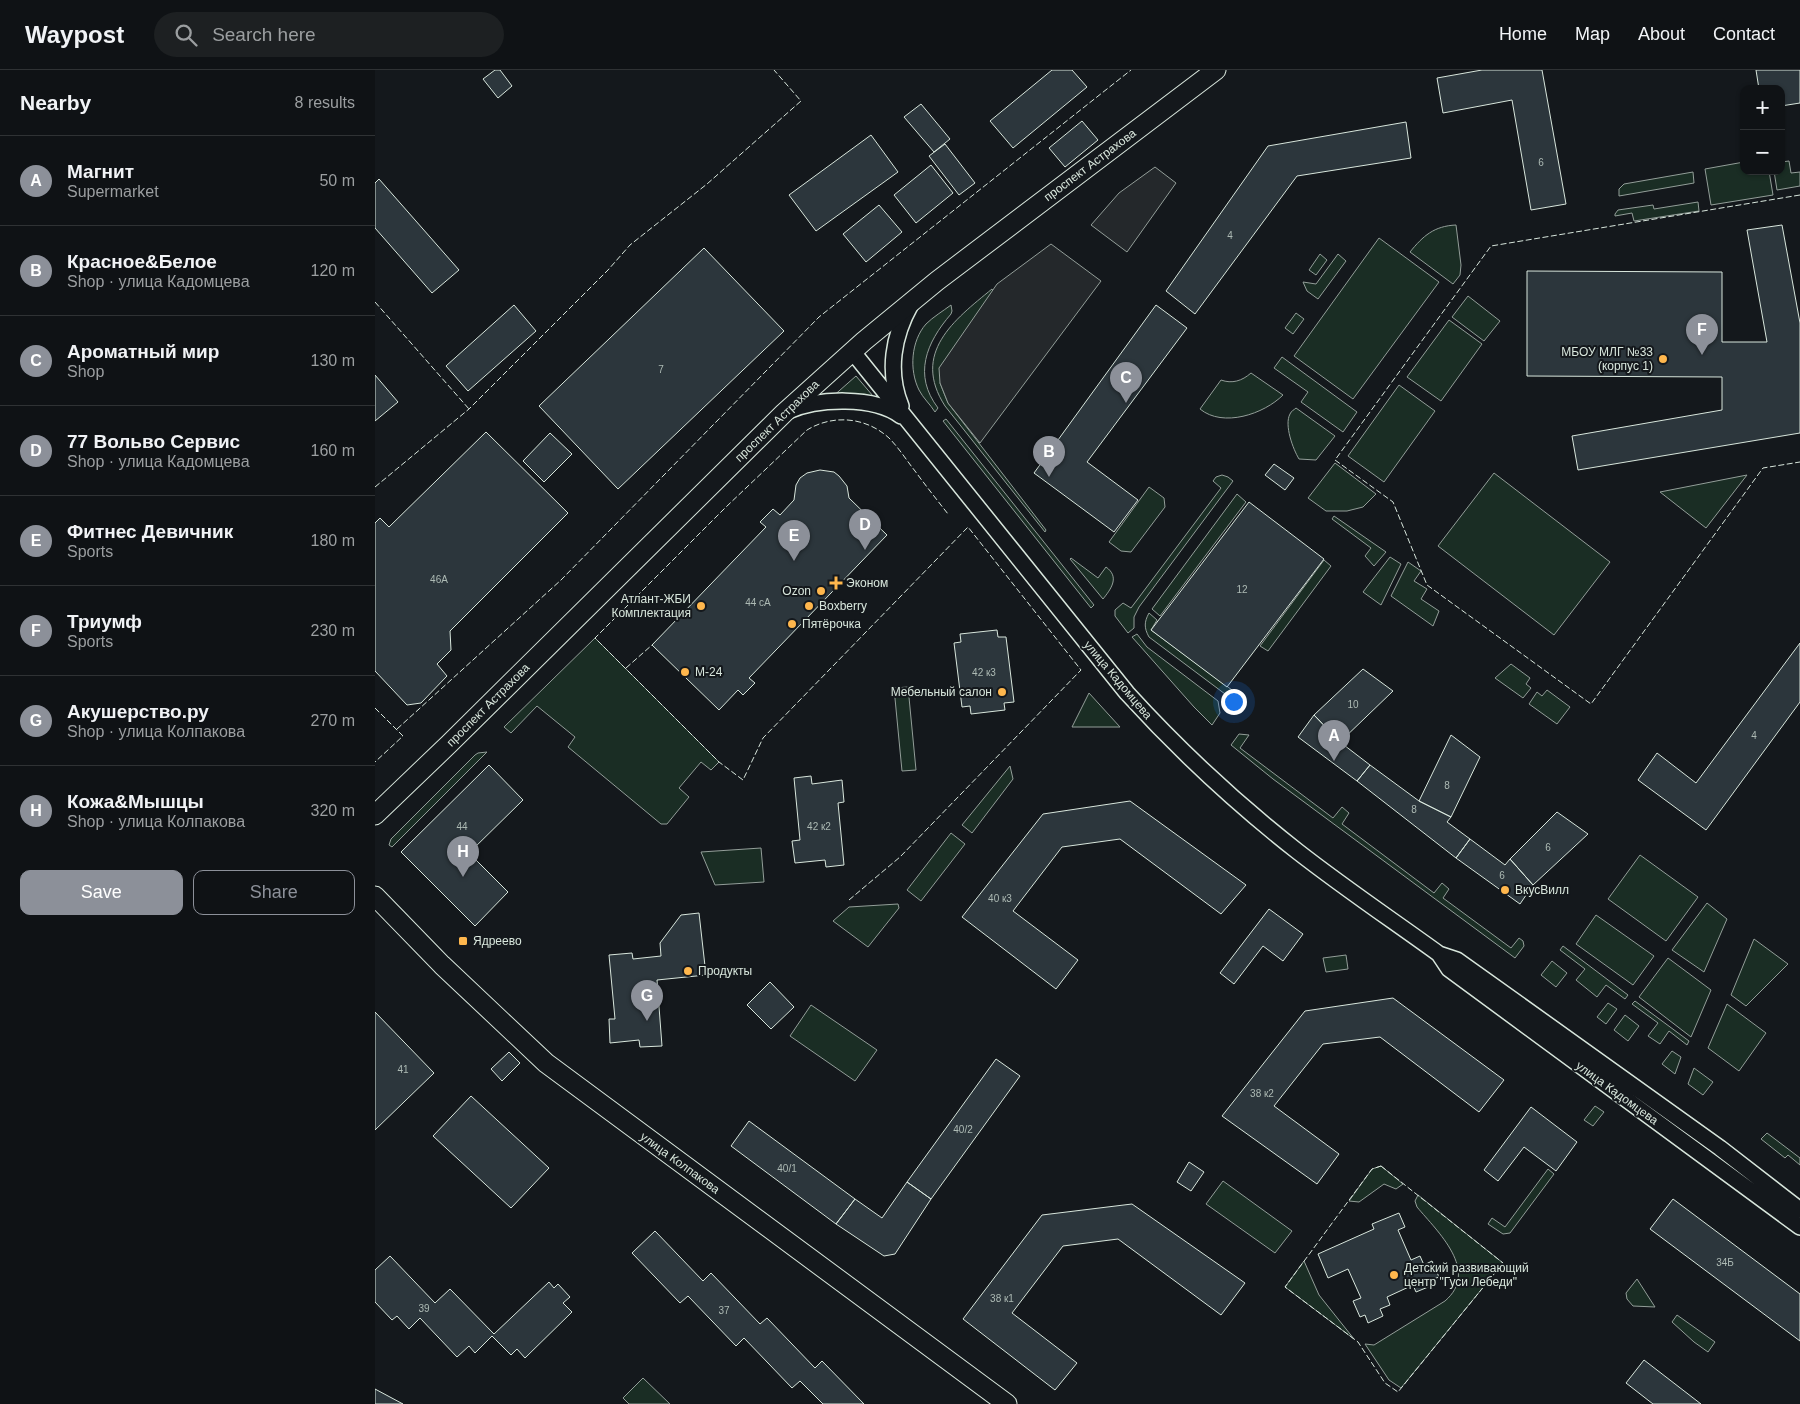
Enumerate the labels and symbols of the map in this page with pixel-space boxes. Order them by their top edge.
street label: проспект Астрахова [1041,126,1139,204]
house number: 6 [1538,157,1544,168]
house number: 4 [1227,230,1233,241]
pin: F [1686,314,1718,355]
place label: МБОУ МЛГ №33 (корпус 1) [1561,345,1653,373]
marker: МБОУ МЛГ №33 (корпус 1) [1657,353,1669,365]
pin: C [1110,362,1142,403]
house number: 7 [658,364,664,375]
street label: проспект Астрахова [732,377,822,465]
pin: B [1033,436,1065,477]
pin: D [849,509,881,550]
pin: E [778,520,810,561]
house number: 46А [430,574,448,585]
place label: Эконом [846,576,888,590]
marker: Эконом [830,577,842,589]
place label: Ozon [782,584,811,598]
house number: 12 [1236,584,1248,595]
marker: Ozon [815,585,827,597]
place label: Атлант-ЖБИ Комплектация [611,592,691,620]
house number: 44 сА [745,597,771,608]
place label: Boxberry [819,599,867,613]
marker: Атлант-ЖБИ Комплектация [695,600,707,612]
marker: Boxberry [803,600,815,612]
place label: Пятёрочка [802,617,861,631]
marker: Пятёрочка [786,618,798,630]
street label: улица Кадомцева [1081,638,1155,722]
street label: проспект Астрахова [444,660,533,749]
place label: М-24 [695,665,723,679]
marker: М-24 [679,666,691,678]
house number: 42 к3 [972,667,996,678]
place label: Мебельный салон [891,685,992,699]
marker: Мебельный салон [996,686,1008,698]
your location [1221,689,1247,715]
house number: 10 [1347,699,1359,710]
pin: A [1318,720,1350,761]
house number: 4 [1751,730,1757,741]
house number: 8 [1444,780,1450,791]
house number: 8 [1411,804,1417,815]
house number: 44 [456,821,468,832]
house number: 42 к2 [807,821,831,832]
pin: H [447,836,479,877]
house number: 6 [1545,842,1551,853]
house number: 6 [1499,870,1505,881]
place label: ВкусВилл [1515,883,1569,897]
marker: ВкусВилл [1499,884,1511,896]
house number: 40 к3 [988,893,1012,904]
place label: Ядреево [473,934,522,948]
marker: Ядреево [457,935,469,947]
place label: Продукты [698,964,752,978]
marker: Продукты [682,965,694,977]
pin: G [631,980,663,1021]
street label: улица Кадомцева [1573,1058,1661,1128]
house number: 41 [397,1064,409,1075]
house number: 38 к2 [1250,1088,1274,1099]
house number: 40/2 [953,1124,973,1135]
street label: улица Колпакова [638,1129,723,1197]
house number: 40/1 [777,1163,797,1174]
house number: 34Б [1716,1257,1734,1268]
place label: Детский развивающий центр "Гуси Лебеди" [1404,1261,1529,1289]
marker: Детский развивающий центр "Гуси Лебеди" [1388,1269,1400,1281]
house number: 38 к1 [990,1293,1014,1304]
house number: 39 [418,1303,430,1314]
house number: 37 [718,1305,730,1316]

